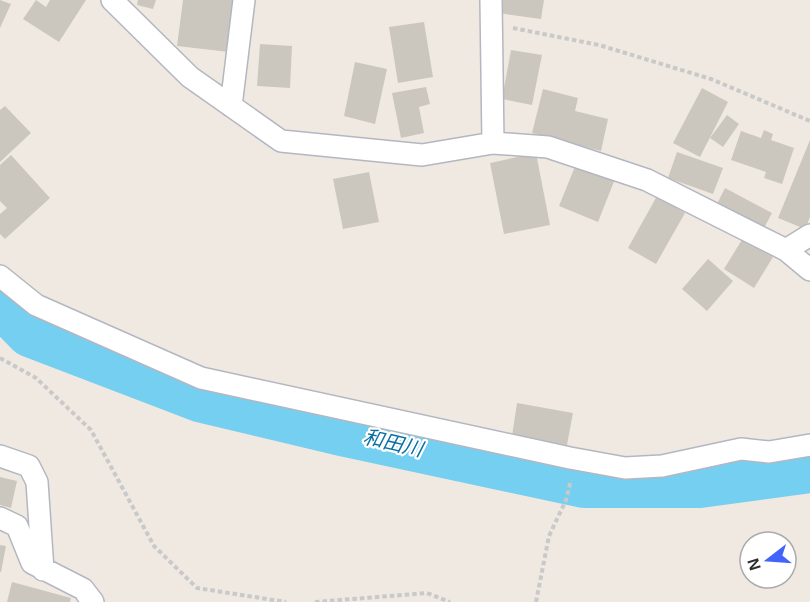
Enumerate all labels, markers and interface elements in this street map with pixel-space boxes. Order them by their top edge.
water label: 和田川 [361,426,427,461]
north arrow [738,530,798,590]
text: N [744,556,764,572]

